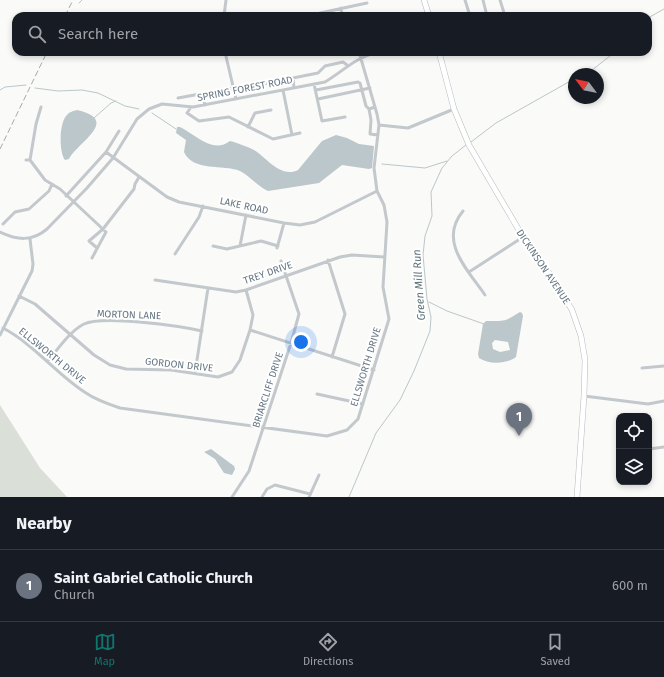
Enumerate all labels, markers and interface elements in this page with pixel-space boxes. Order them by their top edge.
search box [12,12,652,56]
icon: search [26,23,48,45]
text: Search here [58,25,138,43]
north arrow [568,68,604,104]
street label: SPRING FOREST ROAD [196,74,294,104]
street label: LAKE ROAD [219,195,269,217]
street label: DICKINSON AVENUE [513,227,573,307]
water label: Green Mill Run [410,249,428,321]
street label: TREY DRIVE [242,259,294,287]
street label: MORTON LANE [97,308,161,322]
street label: ELLSWORTH DRIVE [16,325,88,387]
street label: ELLSWORTH DRIVE [348,326,384,408]
your location [291,332,311,352]
street label: BRIARCLIFF DRIVE [250,351,286,429]
street label: GORDON DRIVE [144,355,214,375]
pin: 1 [506,403,532,436]
map controls [616,413,652,485]
button: locate [616,413,652,449]
button: layers [616,449,652,485]
text: Nearby [16,513,71,534]
text: Saint Gabriel Catholic Church [54,569,253,587]
text: 1 [26,578,32,593]
text: 600 m [612,578,648,593]
text: Church [54,587,95,602]
tab: Map [94,631,116,668]
tab: Directions [303,631,353,668]
tab: Saved [541,631,570,668]

